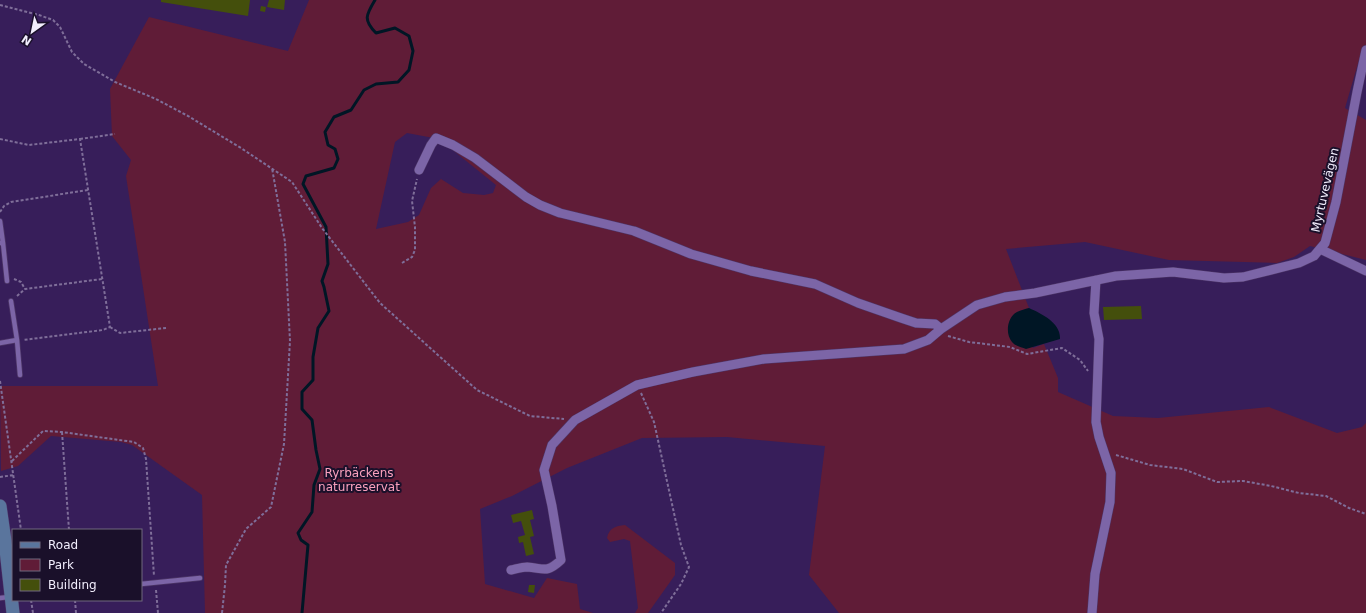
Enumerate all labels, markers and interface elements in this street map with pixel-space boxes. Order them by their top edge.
north arrow [12,12,52,52]
text: N [19,32,34,48]
street label: Myrtuvevägen [1308,146,1342,234]
park label: Ryrbäckens naturreservat [318,466,400,494]
legend [12,529,142,601]
text: Road [48,538,78,552]
text: Park [48,558,74,572]
text: Building [48,578,97,592]

